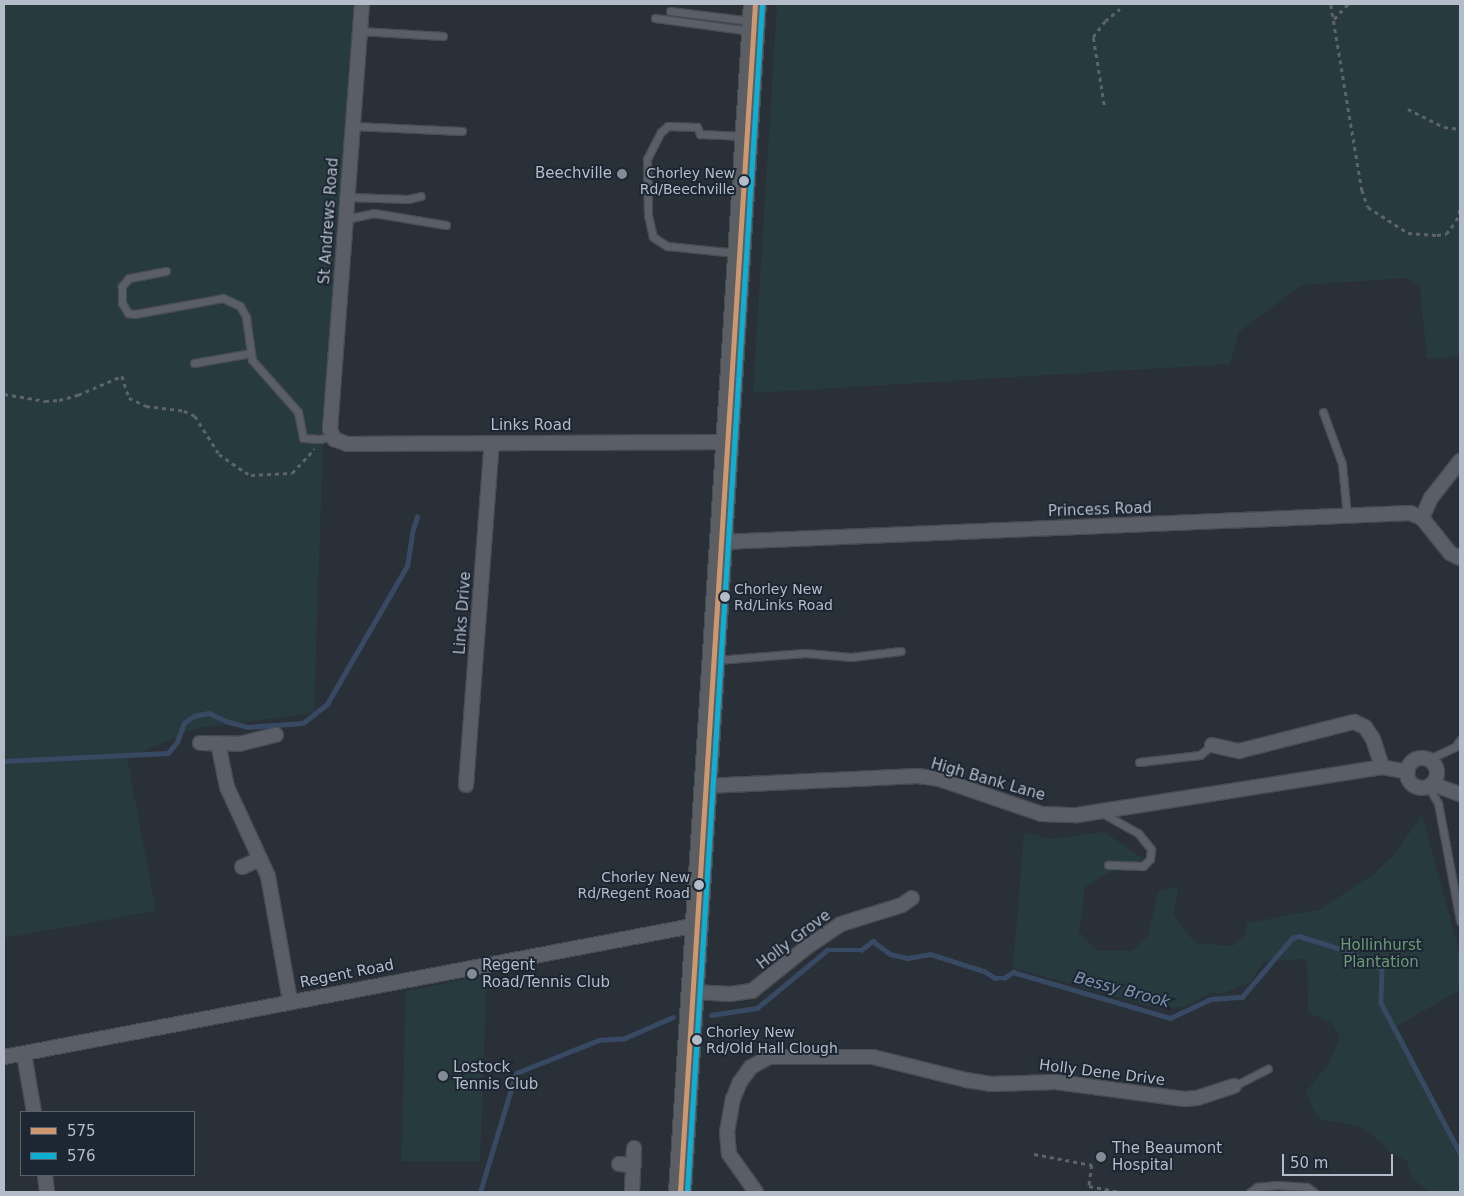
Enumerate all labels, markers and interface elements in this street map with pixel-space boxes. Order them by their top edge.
street label: St Andrews Road [316,157,342,285]
place label: Beechville [535,165,612,183]
place label: Chorley New Rd/Beechville [640,165,735,198]
marker: Beechville [616,168,628,180]
marker: Chorley New Rd/Beechville [739,176,749,186]
street label: Links Road [491,417,571,435]
street label: Princess Road [1048,499,1152,521]
street label: Links Drive [451,571,475,655]
place label: Chorley New Rd/Links Road [734,581,833,614]
marker: Chorley New Rd/Links Road [720,592,730,602]
street label: High Bank Lane [929,755,1047,805]
place label: Chorley New Rd/Regent Road [578,869,690,902]
marker: Chorley New Rd/Regent Road [694,880,704,890]
street label: Holly Grove [754,907,834,973]
park label: Hollinhurst Plantation [1340,936,1422,971]
street label: Regent Road [298,956,396,992]
place label: Regent Road/Tennis Club [482,956,610,991]
marker: Regent Road/Tennis Club [466,968,478,980]
water label: Bessy Brook [1072,968,1172,1012]
place label: Chorley New Rd/Old Hall Clough [706,1024,838,1056]
marker: Chorley New Rd/Old Hall Clough [692,1035,702,1045]
street label: Holly Dene Drive [1038,1056,1166,1090]
place label: Lostock Tennis Club [453,1058,538,1093]
marker: Lostock Tennis Club [437,1070,449,1082]
legend [20,1111,195,1176]
text: 575 [67,1122,96,1140]
place label: The Beaumont Hospital [1112,1139,1222,1174]
scale bar [1284,1144,1395,1176]
text: 576 [67,1147,96,1165]
marker: The Beaumont Hospital [1094,1150,1108,1164]
text: 50 m [1290,1154,1328,1172]

